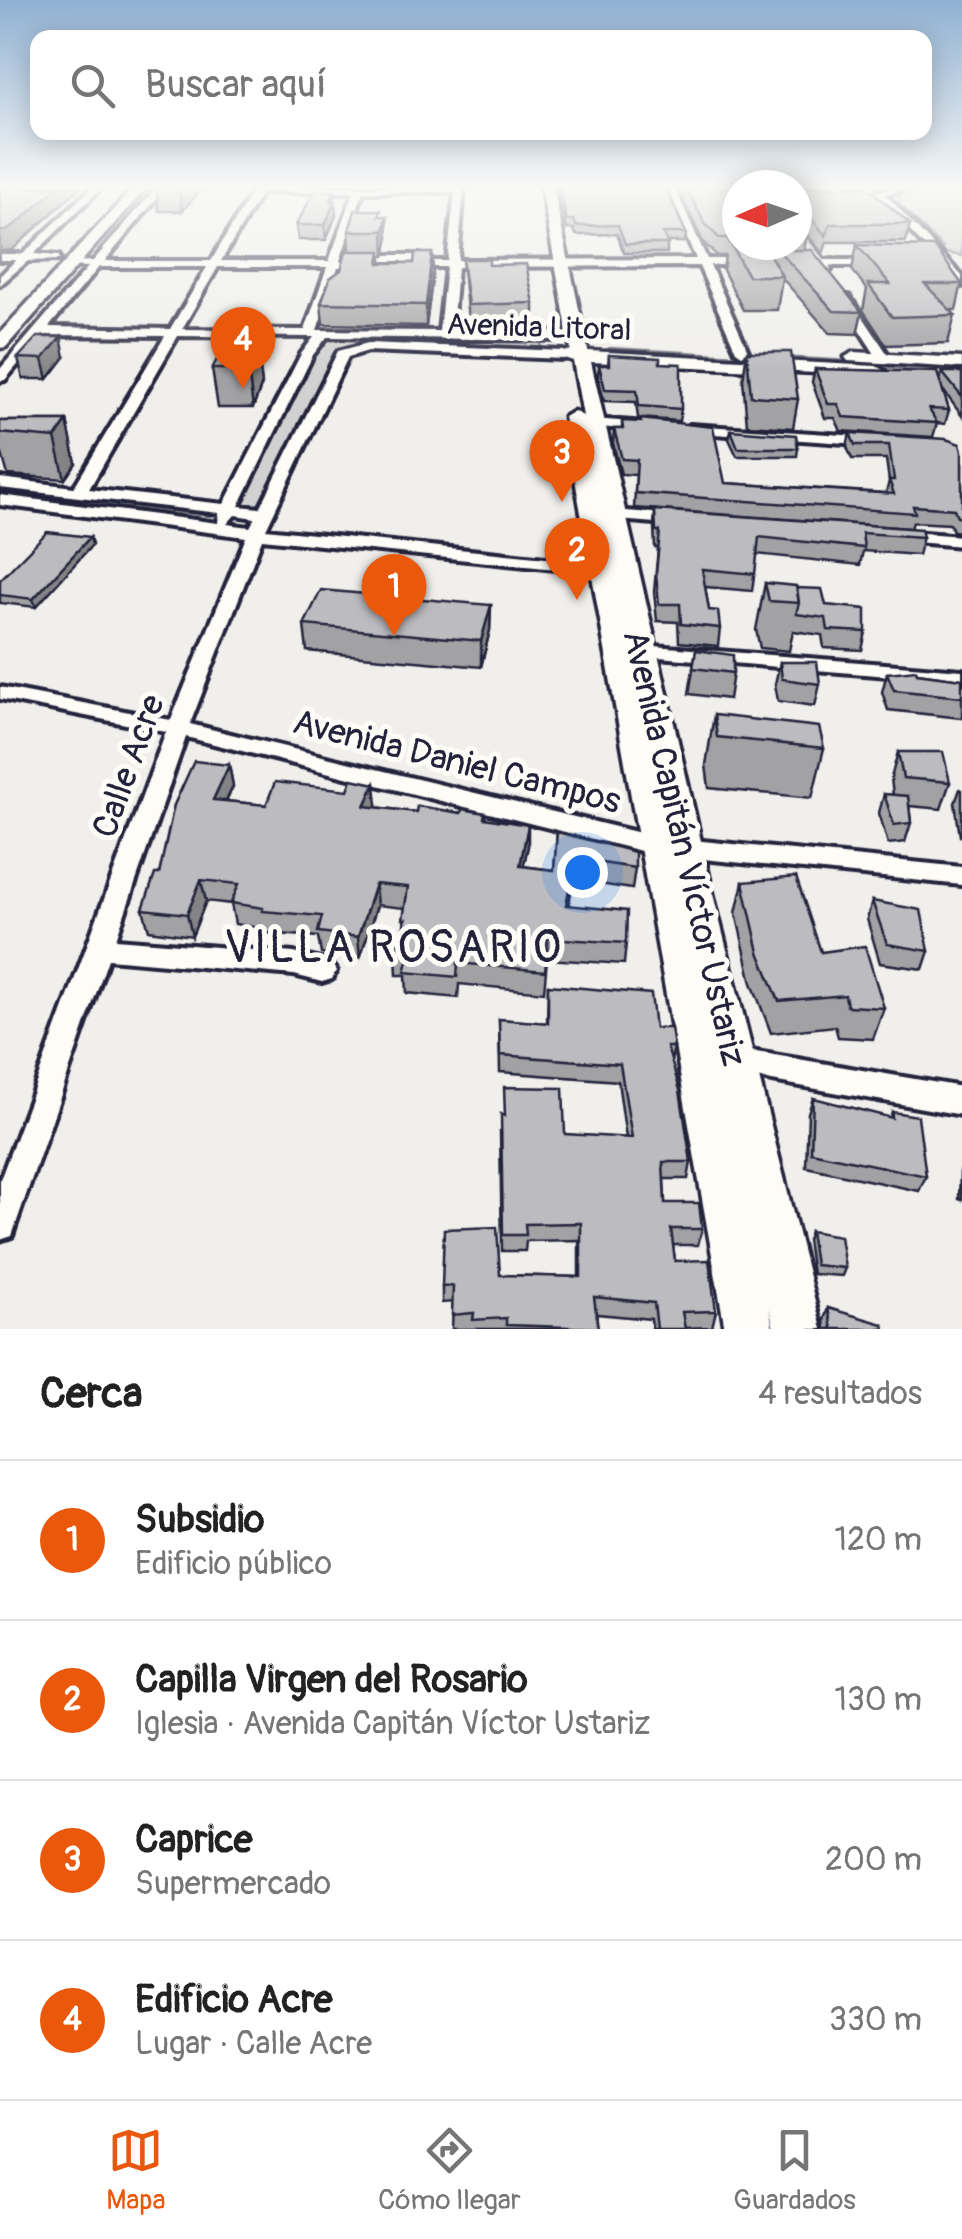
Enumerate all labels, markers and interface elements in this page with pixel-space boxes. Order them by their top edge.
search box [30,30,932,140]
icon: search [65,58,120,113]
text: Buscar aquí [145,61,327,109]
north arrow [722,170,812,260]
pin: 4 [210,306,276,389]
street label: Avenida Litoral [446,306,632,349]
pin: 3 [530,420,594,502]
pin: 2 [544,518,610,600]
pin: 1 [362,554,426,636]
street label: Avenida Capitán Víctor Ustariz [612,626,756,1071]
street label: Calle Acre [83,689,175,844]
street label: Avenida Daniel Campos [288,700,626,824]
your location [557,847,608,898]
district label: VILLA ROSARIO [224,920,564,976]
text: Cerca [40,1368,142,1420]
text: 4 resultados [758,1374,922,1414]
text: Subsidio [135,1496,264,1544]
text: 1 [66,1520,79,1560]
text: 120 m [834,1520,922,1560]
text: Edificio público [135,1544,332,1584]
text: Capilla Virgen del Rosario [135,1656,528,1704]
text: 2 [64,1680,81,1720]
text: 130 m [834,1680,922,1720]
text: Iglesia · Avenida Capitán Víctor Ustariz [135,1704,651,1744]
text: Caprice [135,1816,252,1864]
text: 3 [64,1840,81,1880]
text: 200 m [825,1840,922,1880]
text: Supermercado [135,1864,331,1904]
text: Edificio Acre [135,1976,333,2024]
text: 4 [63,2000,82,2040]
text: 330 m [829,2000,922,2040]
text: Lugar · Calle Acre [135,2024,372,2064]
tab: Mapa [106,2123,166,2218]
tab: Cómo llegar [378,2123,521,2218]
tab: Guardados [733,2123,856,2218]

